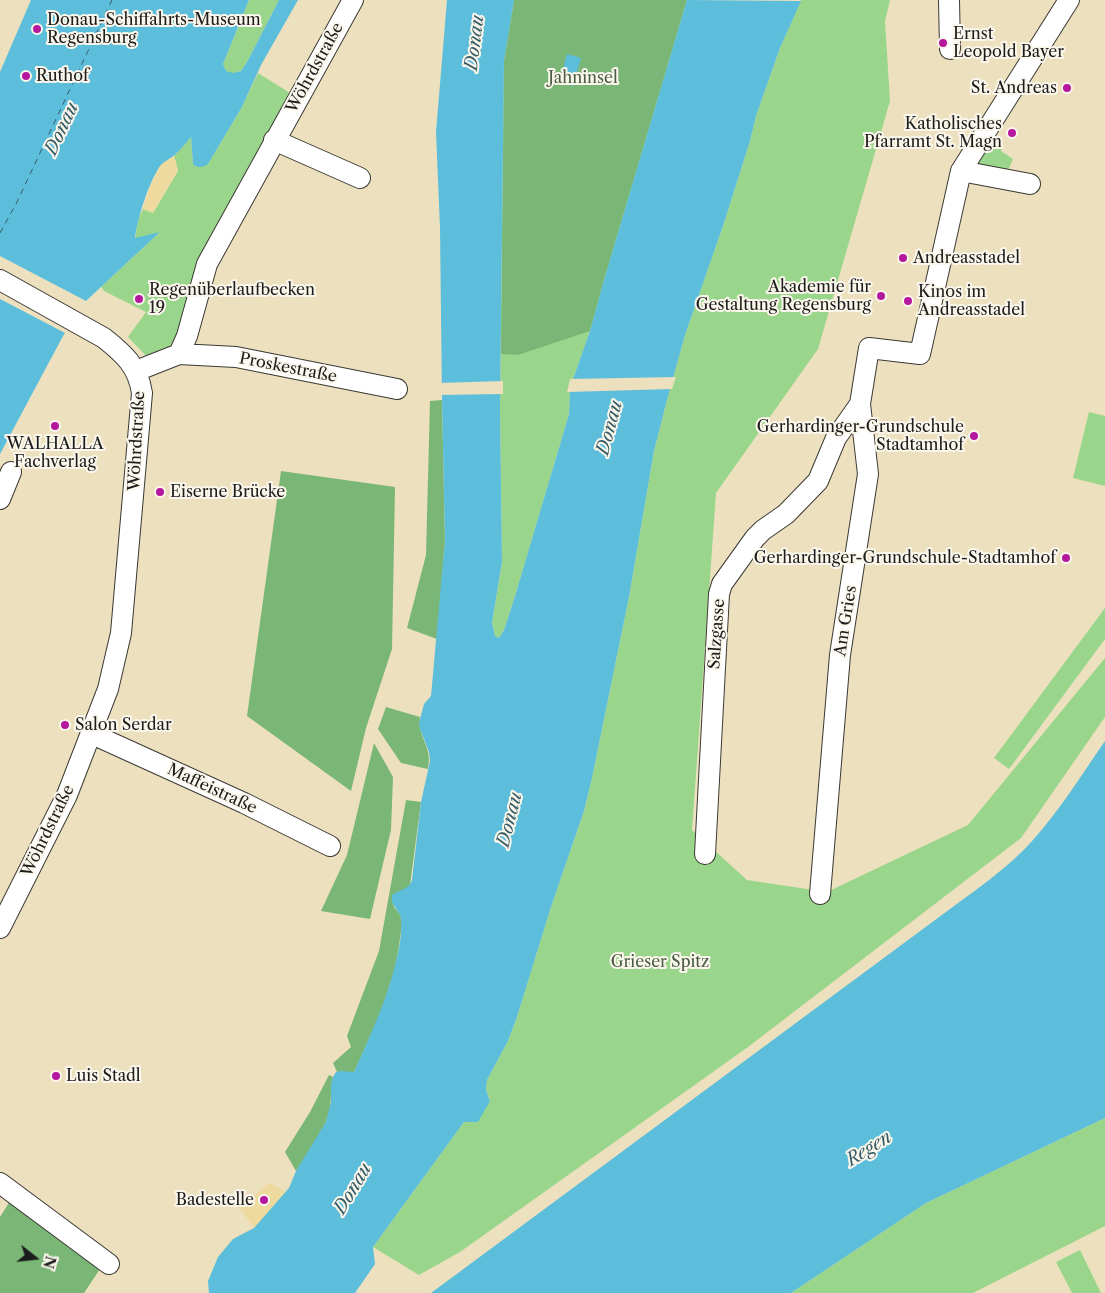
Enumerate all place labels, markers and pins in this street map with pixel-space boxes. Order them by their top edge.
place label: Donau-Schiffahrts-Museum Regensburg [47,10,261,48]
marker: Donau-Schiffahrts-Museum Regensburg [31,23,43,35]
place label: Ernst Leopold Bayer [953,24,1064,62]
marker: Ernst Leopold Bayer [937,37,949,49]
place label: Ruthof [36,66,89,86]
marker: Ruthof [20,70,32,82]
place label: St. Andreas [971,78,1057,98]
marker: St. Andreas [1061,82,1073,94]
place label: Katholisches Pfarramt St. Magn [864,114,1002,152]
marker: Katholisches Pfarramt St. Magn [1006,127,1018,139]
place label: Andreasstadel [913,248,1020,268]
marker: Andreasstadel [897,252,909,264]
place label: Akademie für Gestaltung Regensburg [696,277,871,315]
place label: Regenüberlaufbecken 19 [149,280,315,318]
place label: Kinos im Andreasstadel [918,282,1025,320]
marker: Akademie für Gestaltung Regensburg [875,290,887,302]
marker: Regenüberlaufbecken 19 [133,293,145,305]
marker: Kinos im Andreasstadel [902,295,914,307]
place label: Gerhardinger-Grundschule Stadtamhof [757,417,964,455]
marker: WALHALLA Fachverlag [49,420,61,432]
marker: Gerhardinger-Grundschule Stadtamhof [968,430,980,442]
place label: WALHALLA Fachverlag [6,434,104,472]
place label: Eiserne Brücke [170,482,285,502]
marker: Eiserne Brücke [154,486,166,498]
place label: Gerhardinger-Grundschule-Stadtamhof [754,548,1056,568]
marker: Gerhardinger-Grundschule-Stadtamhof [1060,552,1072,564]
place label: Salon Serdar [75,715,172,735]
marker: Salon Serdar [59,719,71,731]
place label: Luis Stadl [66,1066,141,1086]
marker: Luis Stadl [50,1070,62,1082]
place label: Badestelle [176,1190,254,1210]
marker: Badestelle [258,1194,270,1206]

